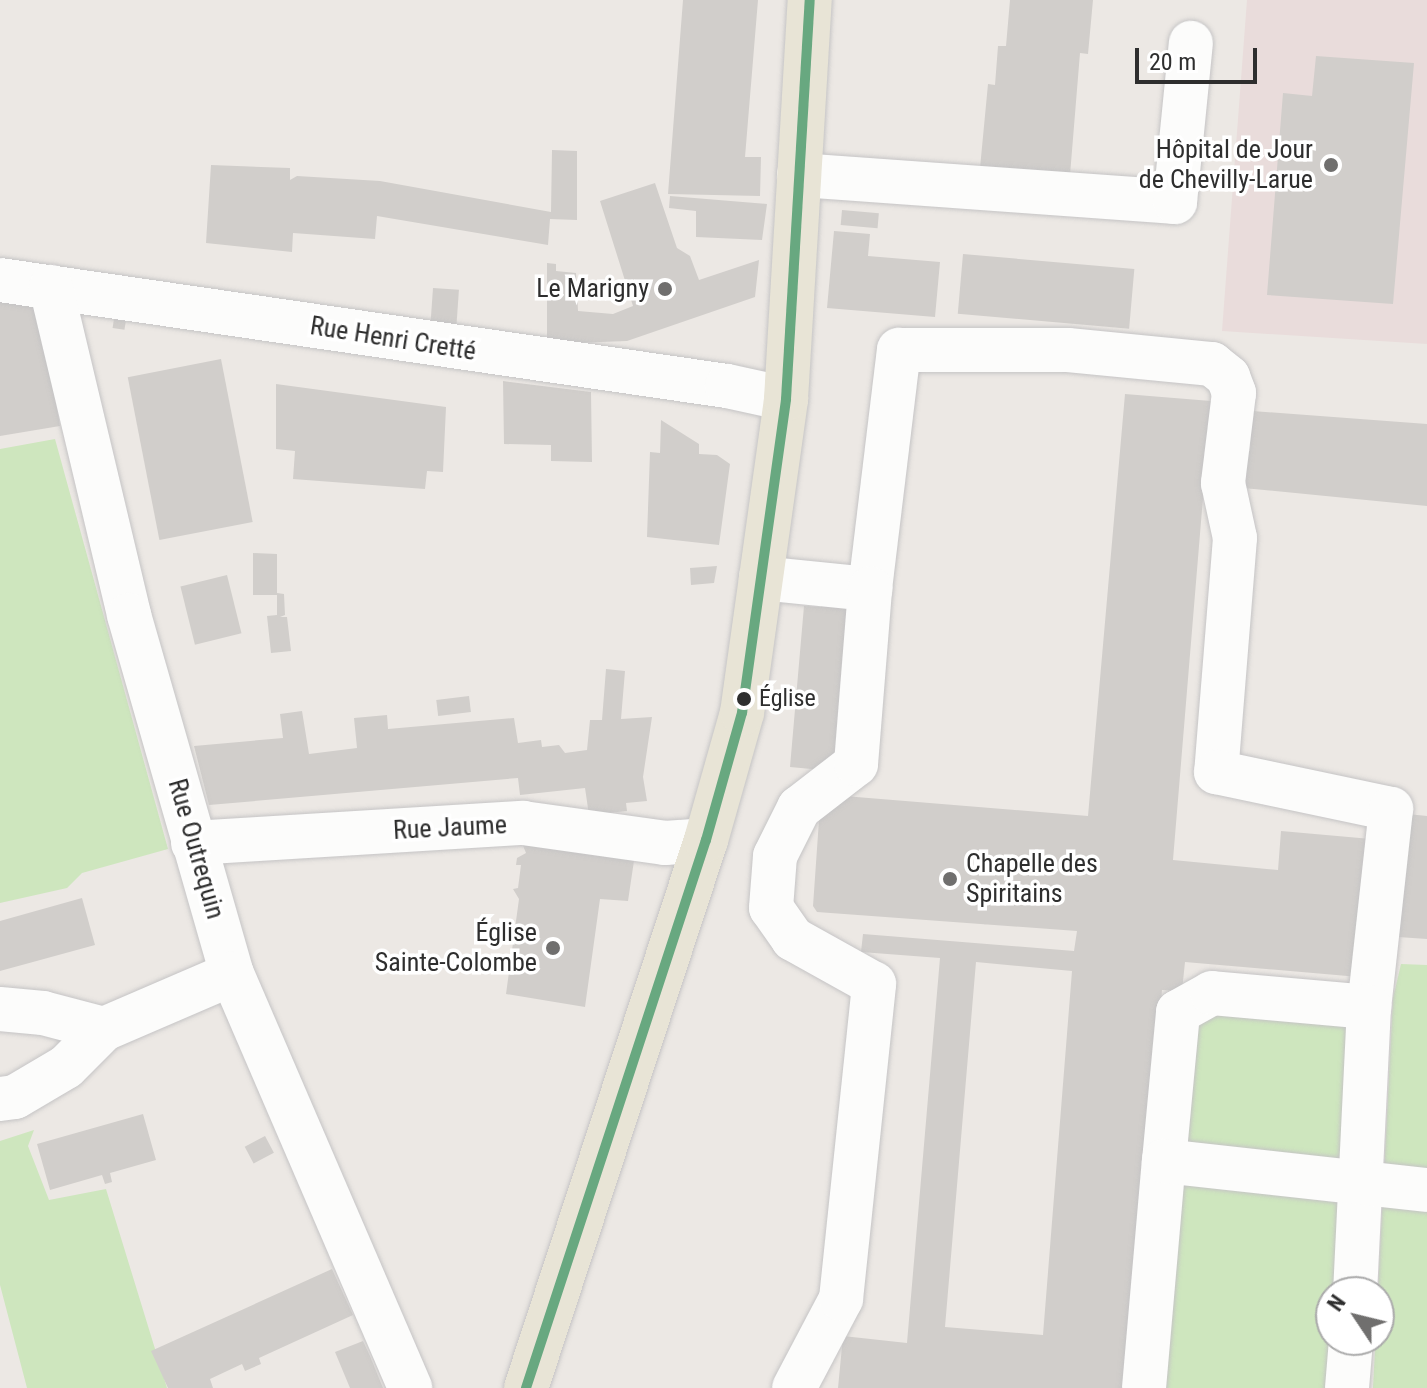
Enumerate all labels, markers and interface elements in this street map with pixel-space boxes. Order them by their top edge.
scale bar [1139,32,1261,82]
text: 20 m [1149,48,1196,76]
place label: Hôpital de Jour de Chevilly-Larue [1139,134,1313,196]
marker: Hôpital de Jour de Chevilly-Larue [1320,154,1342,176]
place label: Le Marigny [536,273,649,305]
marker: Le Marigny [656,280,674,298]
street label: Rue Henri Cretté [308,310,478,368]
place label: Église [759,685,816,713]
marker: Église [736,691,752,707]
street label: Rue Outrequin [161,775,231,923]
street label: Rue Jaume [392,809,508,847]
place label: Chapelle des Spiritains [966,848,1098,910]
marker: Chapelle des Spiritains [941,870,959,888]
place label: Église Sainte-Colombe [375,917,537,978]
marker: Église Sainte-Colombe [544,939,562,957]
north arrow [1315,1276,1395,1356]
text: N [1322,1290,1351,1316]

